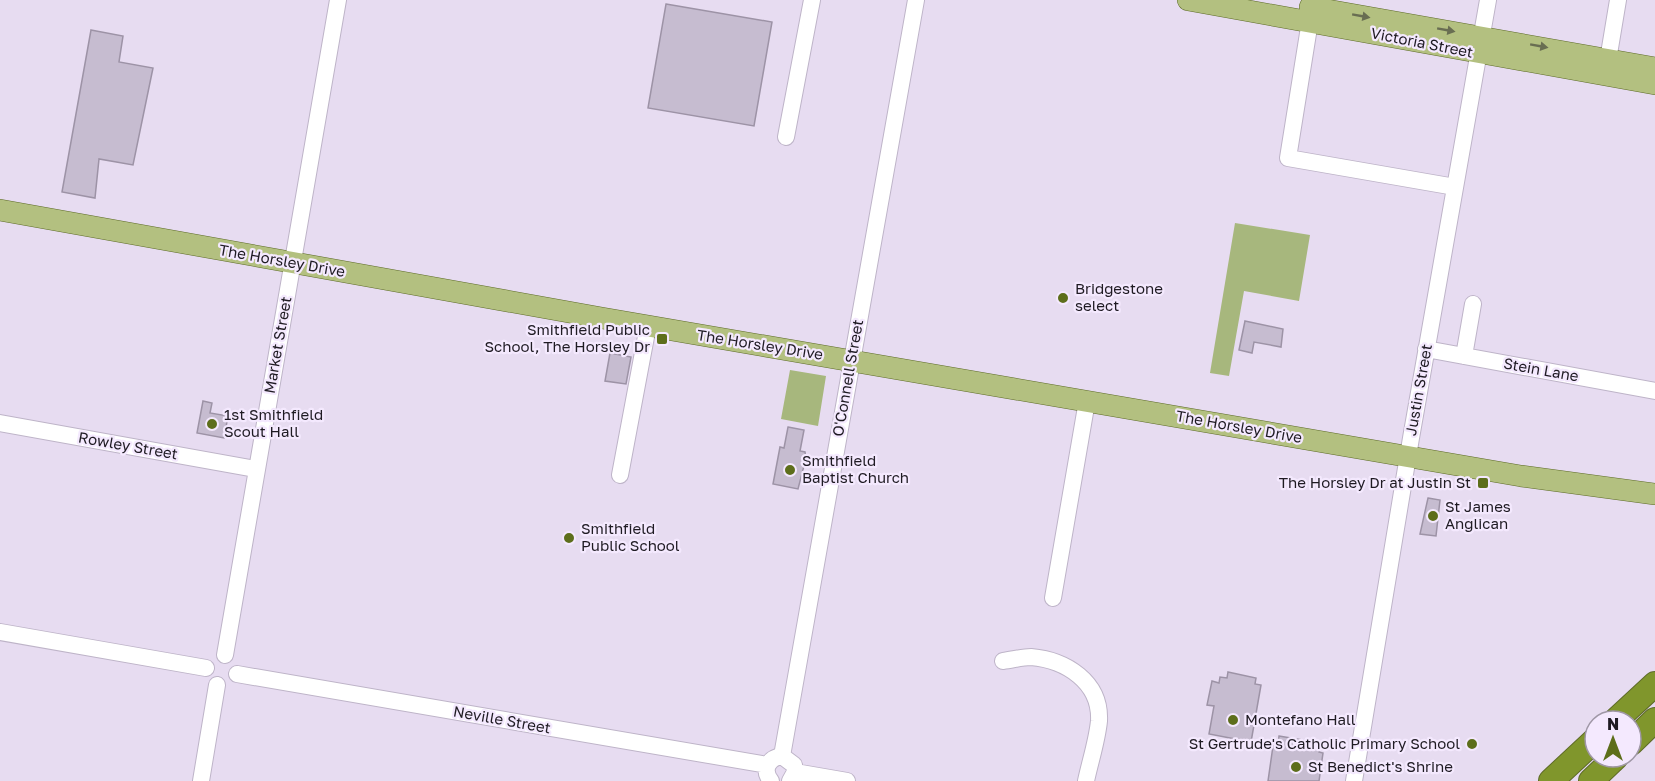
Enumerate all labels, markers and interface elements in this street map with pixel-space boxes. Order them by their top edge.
one-way arrow [1352,11,1371,20]
street label: Victoria Street [1370,23,1475,61]
one-way arrow [1437,26,1456,35]
one-way arrow [1530,42,1549,51]
street label: The Horsley Drive [218,240,347,280]
place label: Bridgestone select [1075,279,1163,314]
marker: Bridgestone select [1056,291,1070,305]
street label: Market Street [260,295,294,395]
street label: O'Connell Street [828,318,866,438]
place label: Smithfield Public School, The Horsley Dr [484,320,650,355]
street label: The Horsley Drive [696,325,825,363]
marker: Smithfield Public School, The Horsley Dr [655,332,669,346]
street label: Justin Street [1401,343,1435,437]
street label: Stein Lane [1502,354,1580,385]
place label: 1st Smithfield Scout Hall [224,405,323,440]
street label: The Horsley Drive [1175,406,1304,446]
marker: 1st Smithfield Scout Hall [205,417,219,431]
street label: Rowley Street [77,427,179,463]
place label: Smithfield Baptist Church [802,451,909,486]
marker: Smithfield Baptist Church [783,463,797,477]
place label: The Horsley Dr at Justin St [1279,473,1471,491]
marker: The Horsley Dr at Justin St [1476,476,1490,490]
place label: St James Anglican [1445,497,1511,532]
marker: St James Anglican [1426,509,1440,523]
place label: Smithfield Public School [581,519,680,554]
marker: Smithfield Public School [562,531,576,545]
street label: Neville Street [452,702,552,736]
north arrow [1583,709,1643,769]
place label: Montefano Hall [1245,710,1356,728]
marker: Montefano Hall [1226,713,1240,727]
text: N [1607,714,1619,734]
place label: St Gertrude's Catholic Primary School [1189,734,1460,752]
marker: St Gertrude's Catholic Primary School [1465,737,1479,751]
place label: St Benedict's Shrine [1308,757,1453,775]
marker: St Benedict's Shrine [1289,760,1303,774]

